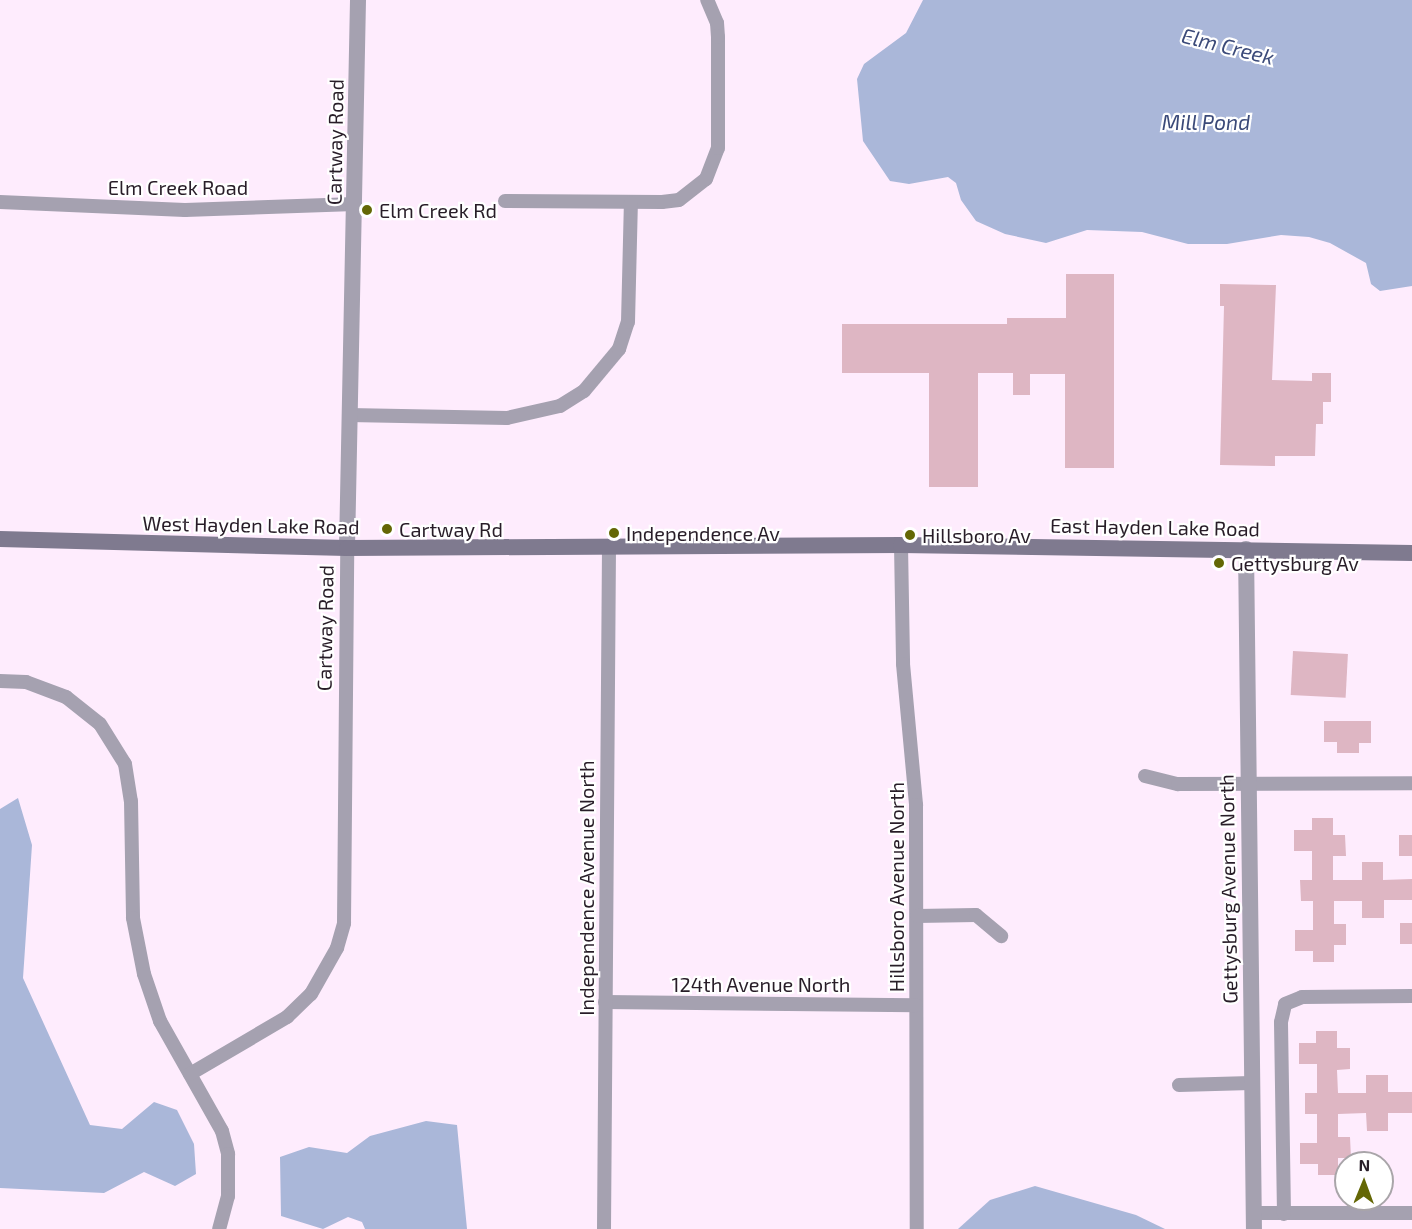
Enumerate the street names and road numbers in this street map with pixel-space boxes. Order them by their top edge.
street label: Cartway Road [322,79,348,205]
street label: Elm Creek Road [108,175,248,199]
street label: West Hayden Lake Road [142,511,360,539]
street label: East Hayden Lake Road [1050,513,1260,541]
street label: Cartway Road [312,565,338,691]
street label: Independence Avenue North [574,760,598,1016]
street label: Gettysburg Avenue North [1214,774,1242,1004]
street label: Hillsboro Avenue North [884,782,908,992]
street label: 124th Avenue North [671,972,851,996]

